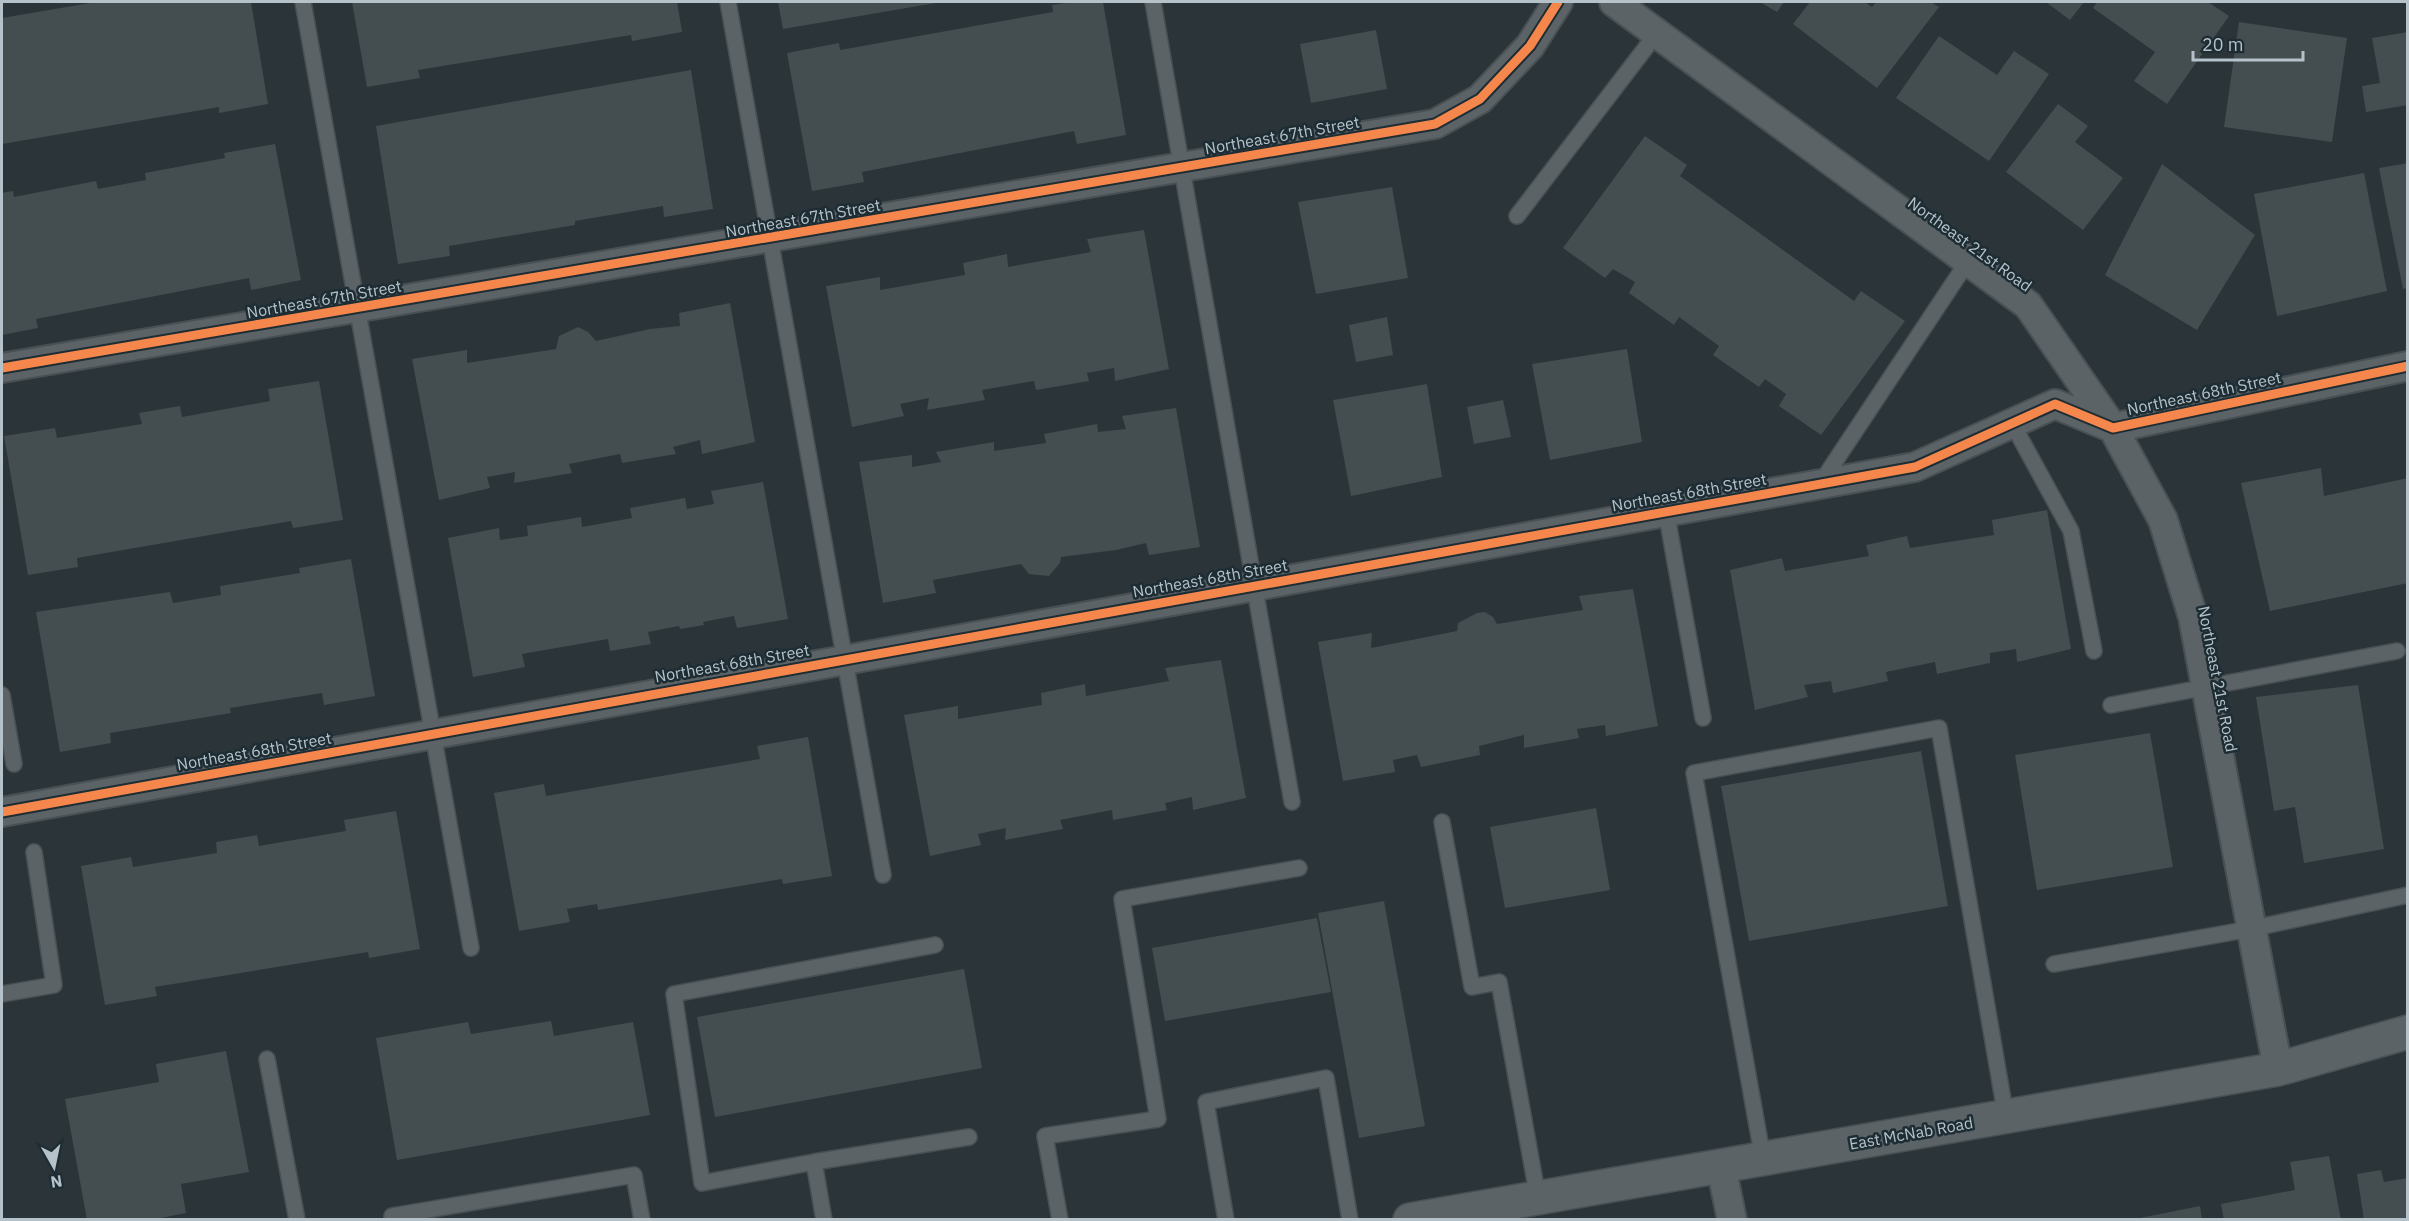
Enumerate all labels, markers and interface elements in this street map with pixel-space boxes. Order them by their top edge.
scale bar [2193,24,2302,62]
text: 20 m [2202,33,2244,56]
street label: Northeast 67th Street [1203,112,1361,158]
street label: Northeast 21st Road [1904,192,2036,296]
street label: Northeast 67th Street [724,195,882,241]
street label: Northeast 67th Street [245,276,403,322]
street label: Northeast 68th Street [2125,367,2283,419]
street label: Northeast 68th Street [1610,469,1768,515]
street label: Northeast 68th Street [1131,555,1289,601]
street label: Northeast 21st Road [2194,604,2242,754]
street label: Northeast 68th Street [653,640,811,686]
street label: Northeast 68th Street [175,728,333,774]
street label: East McNab Road [1847,1112,1975,1154]
north arrow [24,1137,84,1197]
text: N [49,1171,64,1193]

